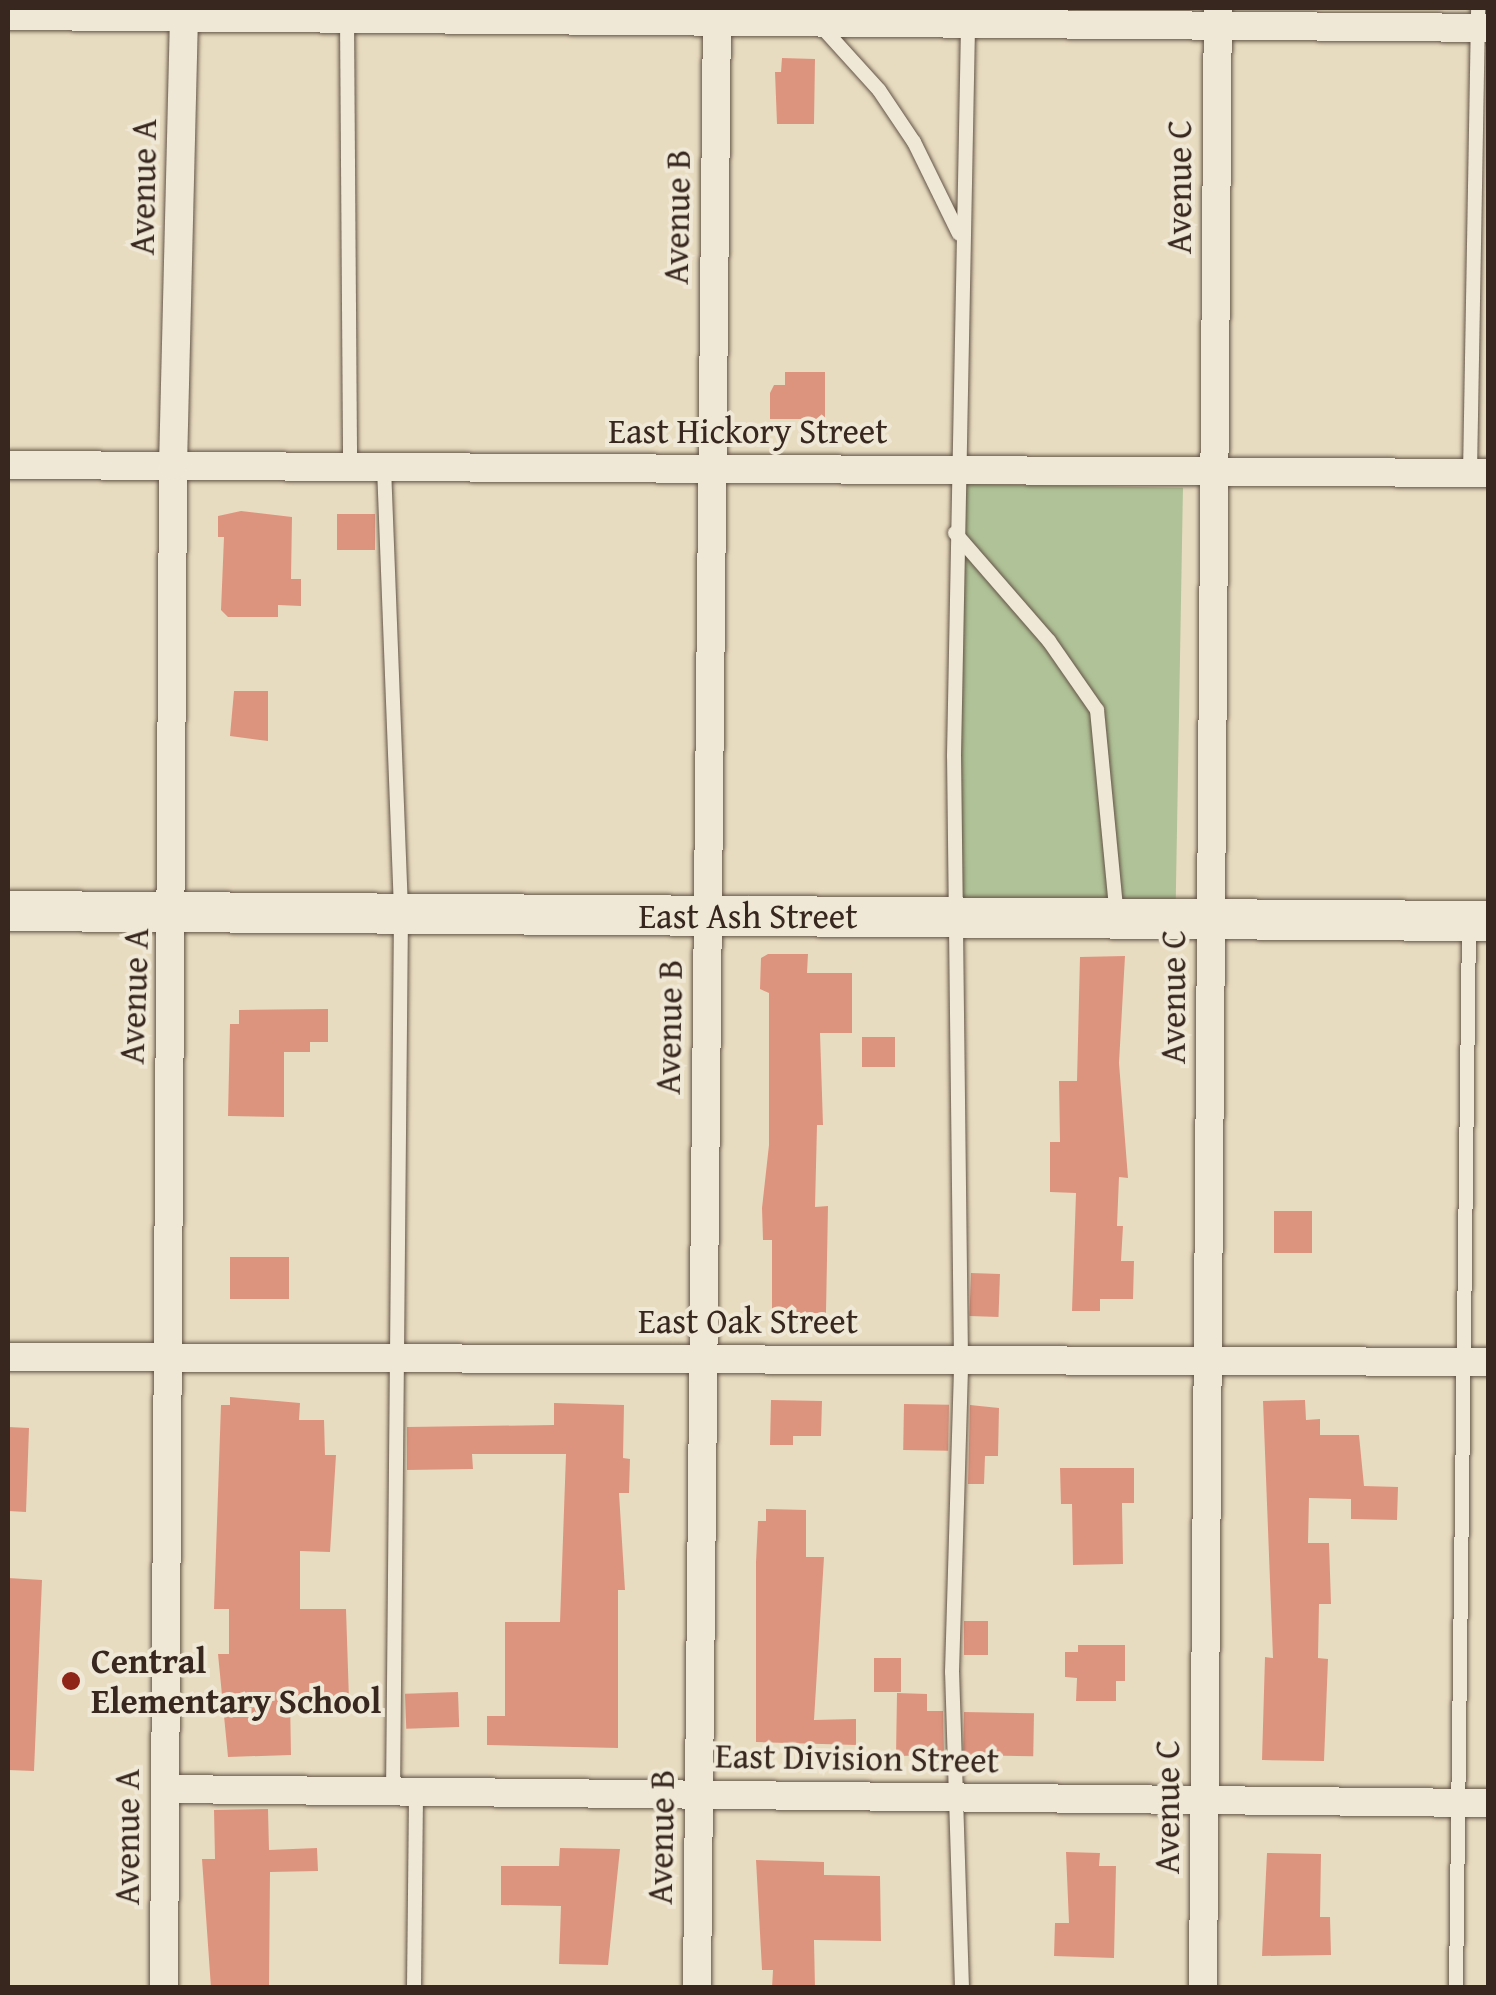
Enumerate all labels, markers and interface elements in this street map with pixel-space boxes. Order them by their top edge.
street label: Avenue A [121,118,165,256]
street label: Avenue C [1158,120,1200,254]
street label: Avenue B [655,149,699,285]
street label: East Hickory Street [608,410,888,452]
street label: East Ash Street [638,895,858,937]
street label: Avenue A [111,927,157,1065]
street label: Avenue C [1152,930,1194,1064]
street label: Avenue B [647,959,691,1095]
street label: East Oak Street [638,1300,858,1342]
place label: Central Elementary School [91,1640,381,1722]
marker: Central Elementary School [60,1670,82,1692]
street label: East Division Street [715,1735,999,1781]
street label: Avenue C [1146,1740,1188,1874]
street label: Avenue A [106,1769,148,1905]
street label: Avenue B [639,1769,683,1905]

